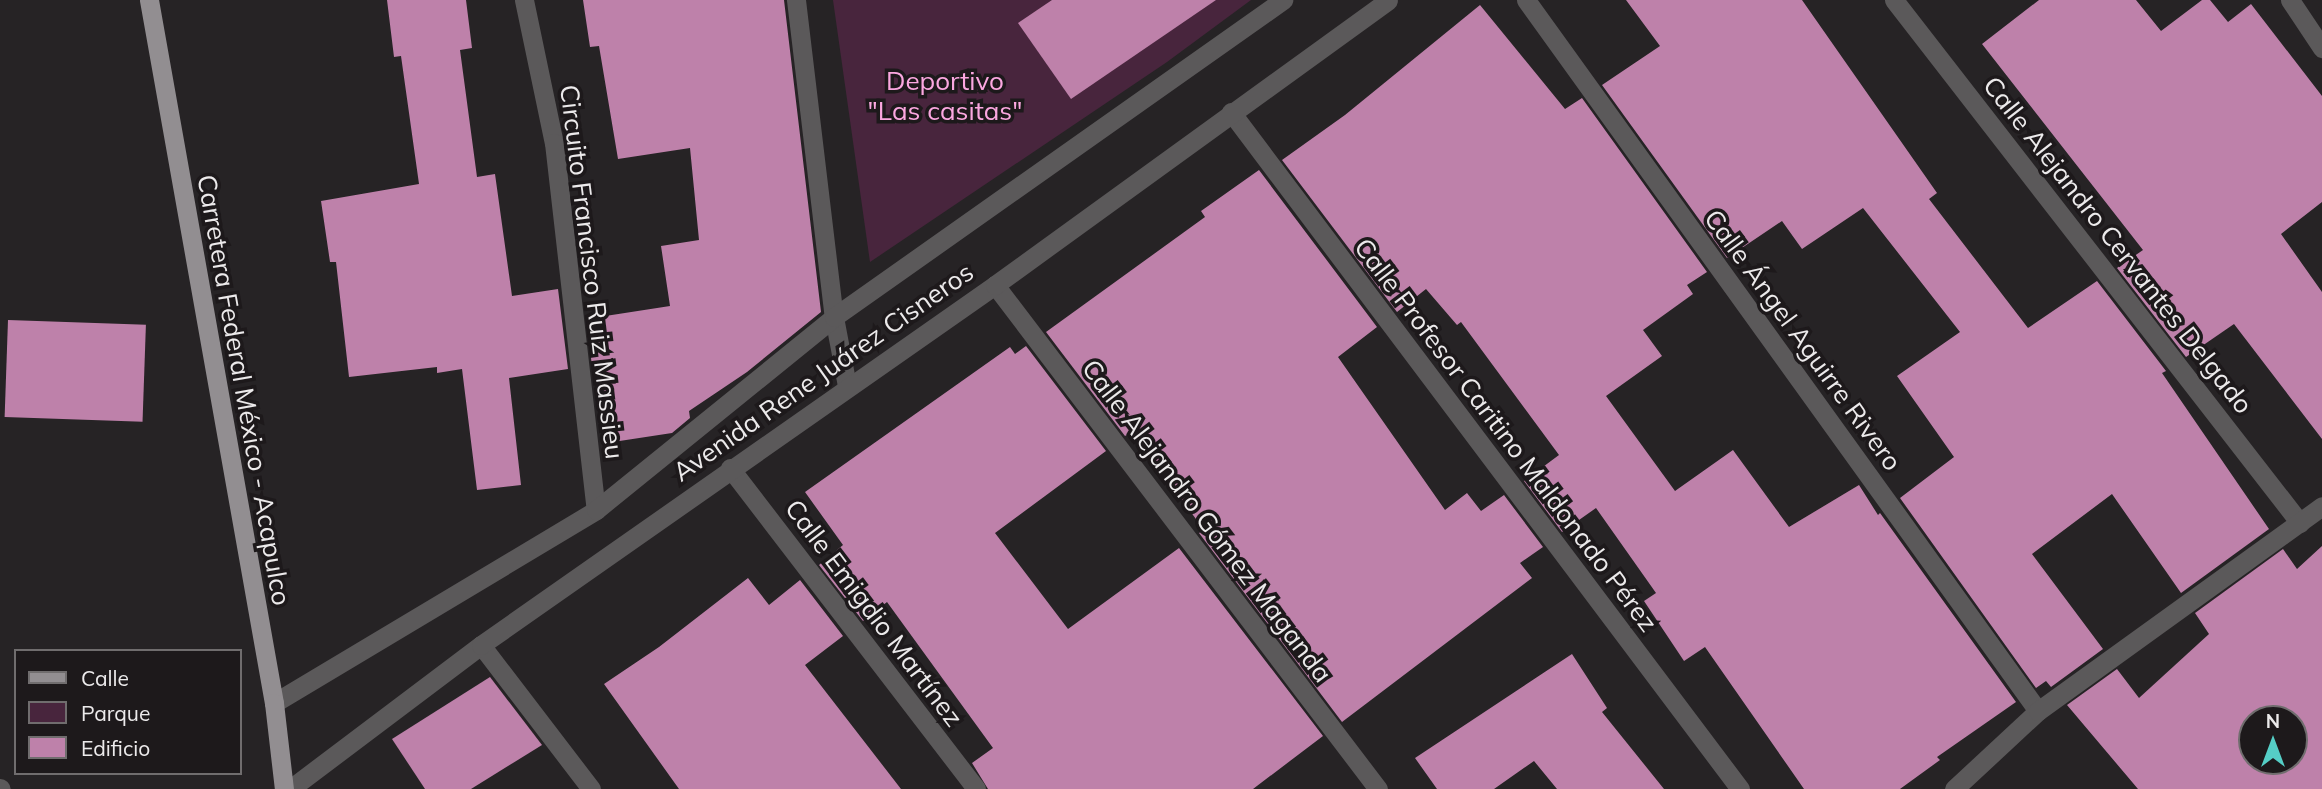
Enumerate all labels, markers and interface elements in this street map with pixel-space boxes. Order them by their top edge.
park label: Deportivo "Las casitas" [868,65,1022,126]
street label: Calle Alejandro Cervantes Delgado [1977,70,2259,420]
street label: Circuito Francisco Ruiz Massieu [554,83,630,461]
street label: Carretera Federal México - Acapulco [191,172,297,608]
street label: Calle Ángel Aguirre Rivero [1698,203,1908,477]
street label: Calle Profesor Caritino Maldonado Pérez [1348,232,1664,638]
street label: Avenida Rene Juárez Cisneros [667,256,979,488]
street label: Calle Alejandro Gómez Maganda [1075,354,1339,688]
street label: Calle Emigdio Martínez [779,493,969,733]
legend [14,649,242,775]
text: Calle [81,665,129,691]
text: Parque [81,700,150,726]
north arrow [2238,705,2308,775]
text: N [2266,709,2280,733]
text: Edificio [81,735,150,761]

